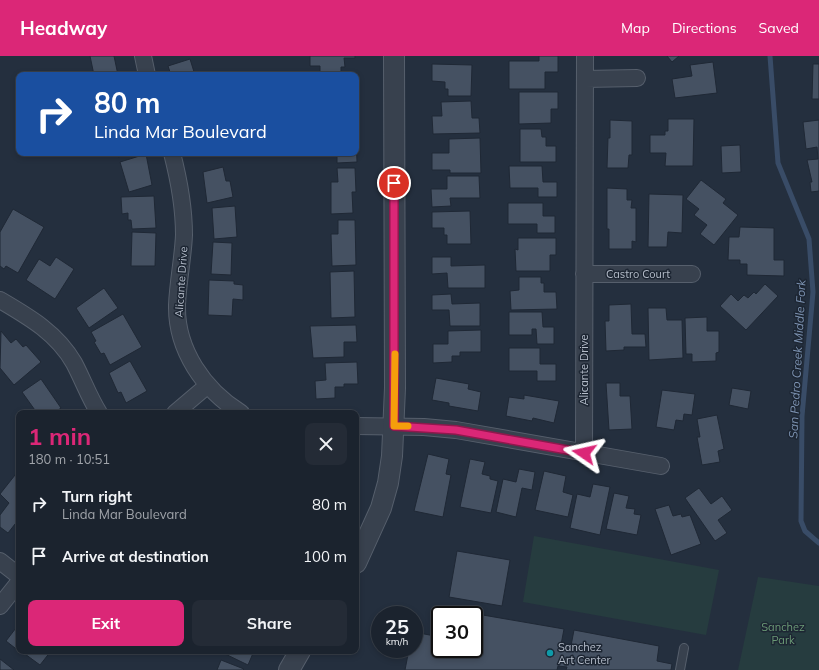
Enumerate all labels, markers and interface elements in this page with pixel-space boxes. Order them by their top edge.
text: Headway [20,16,107,40]
text: Map [621,19,650,37]
text: Directions [672,19,737,37]
text: Saved [759,19,799,37]
text: 80 m [94,85,160,120]
icon: right [28,88,80,140]
text: Linda Mar Boulevard [94,120,267,143]
pin [377,166,411,200]
icon: arrive [383,172,405,194]
street label: Alicante Drive [172,246,190,318]
street label: Castro Court [606,267,670,281]
water label: San Pedro Creek Middle Fork [785,278,809,439]
street label: Alicante Drive [577,334,591,406]
text: 1 min [28,421,91,451]
button: close [305,423,347,465]
position arrow [563,432,605,474]
text: 180 m · 10:51 [28,451,110,467]
text: Turn right [62,487,132,506]
icon: right [28,493,50,515]
text: 80 m [312,495,347,514]
text: Linda Mar Boulevard [62,506,187,522]
icon: arrive [28,545,50,567]
text: Arrive at destination [62,547,209,566]
text: 100 m [303,547,347,566]
button: Exit [28,600,184,646]
button: Share [192,600,347,646]
speed limit sign: 30 [431,606,483,658]
text: 25 [385,614,409,639]
park label: Sanchez Park [761,620,805,647]
text: km/h [386,635,408,648]
place label: Sanchez Art Center [558,640,610,667]
marker: Sanchez Art Center [545,648,555,658]

